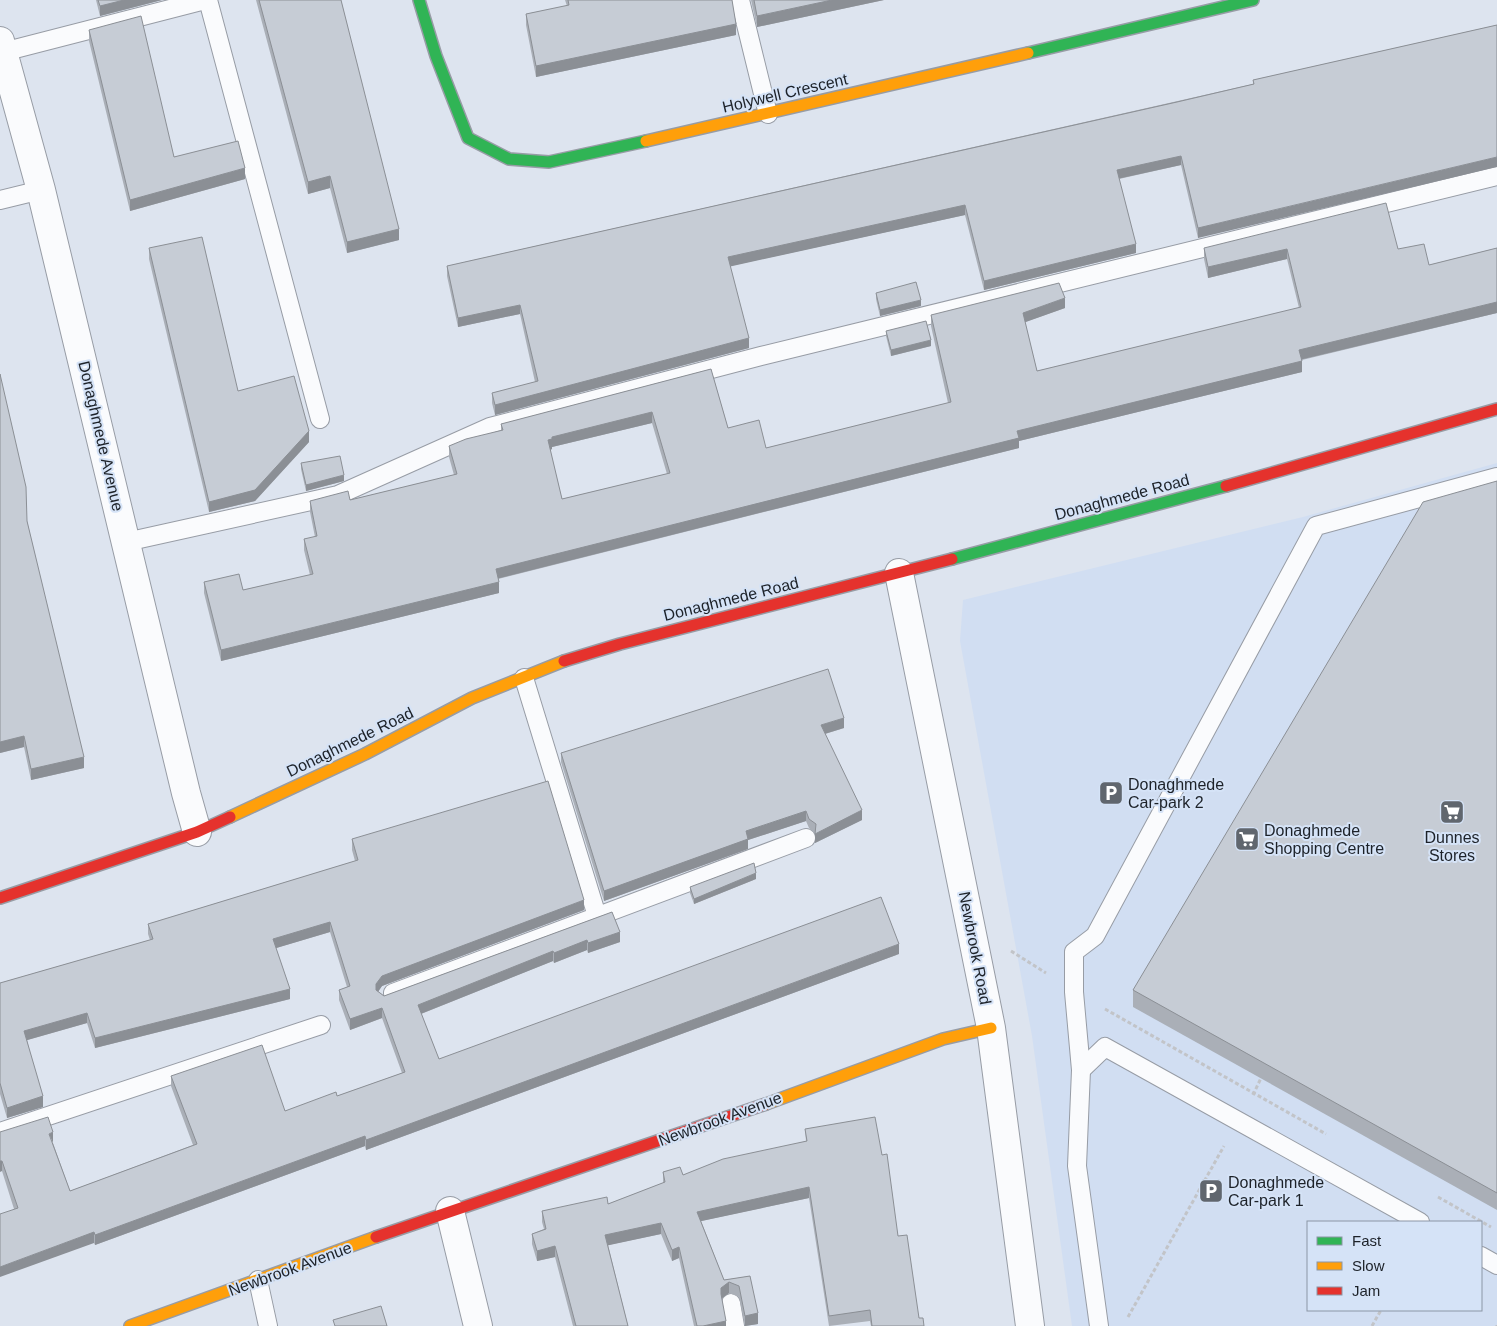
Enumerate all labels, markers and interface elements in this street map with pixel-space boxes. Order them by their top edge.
street label: Holywell Crescent [721,70,850,116]
street label: Donaghmede Avenue [75,359,127,513]
street label: Donaghmede Road [1053,471,1191,523]
street label: Donaghmede Road [662,574,800,624]
street label: Donaghmede Road [284,704,416,780]
place label: Donaghmede Car-park 2 [1128,776,1224,811]
parking icon: Donaghmede Car-park 2 [1098,780,1124,806]
supermarket icon: Dunnes Stores [1439,799,1465,825]
place label: Donaghmede Shopping Centre [1264,822,1384,857]
supermarket icon: Donaghmede Shopping Centre [1234,826,1260,852]
place label: Dunnes Stores [1424,829,1480,864]
street label: Newbrook Road [956,890,994,1006]
street label: Newbrook Avenue [656,1089,784,1149]
place label: Donaghmede Car-park 1 [1228,1174,1324,1209]
parking icon: Donaghmede Car-park 1 [1198,1178,1224,1204]
legend [1307,1221,1482,1311]
text: Fast [1352,1232,1382,1249]
street label: Newbrook Avenue [226,1239,354,1299]
text: Slow [1352,1257,1385,1274]
text: Jam [1352,1282,1380,1299]

